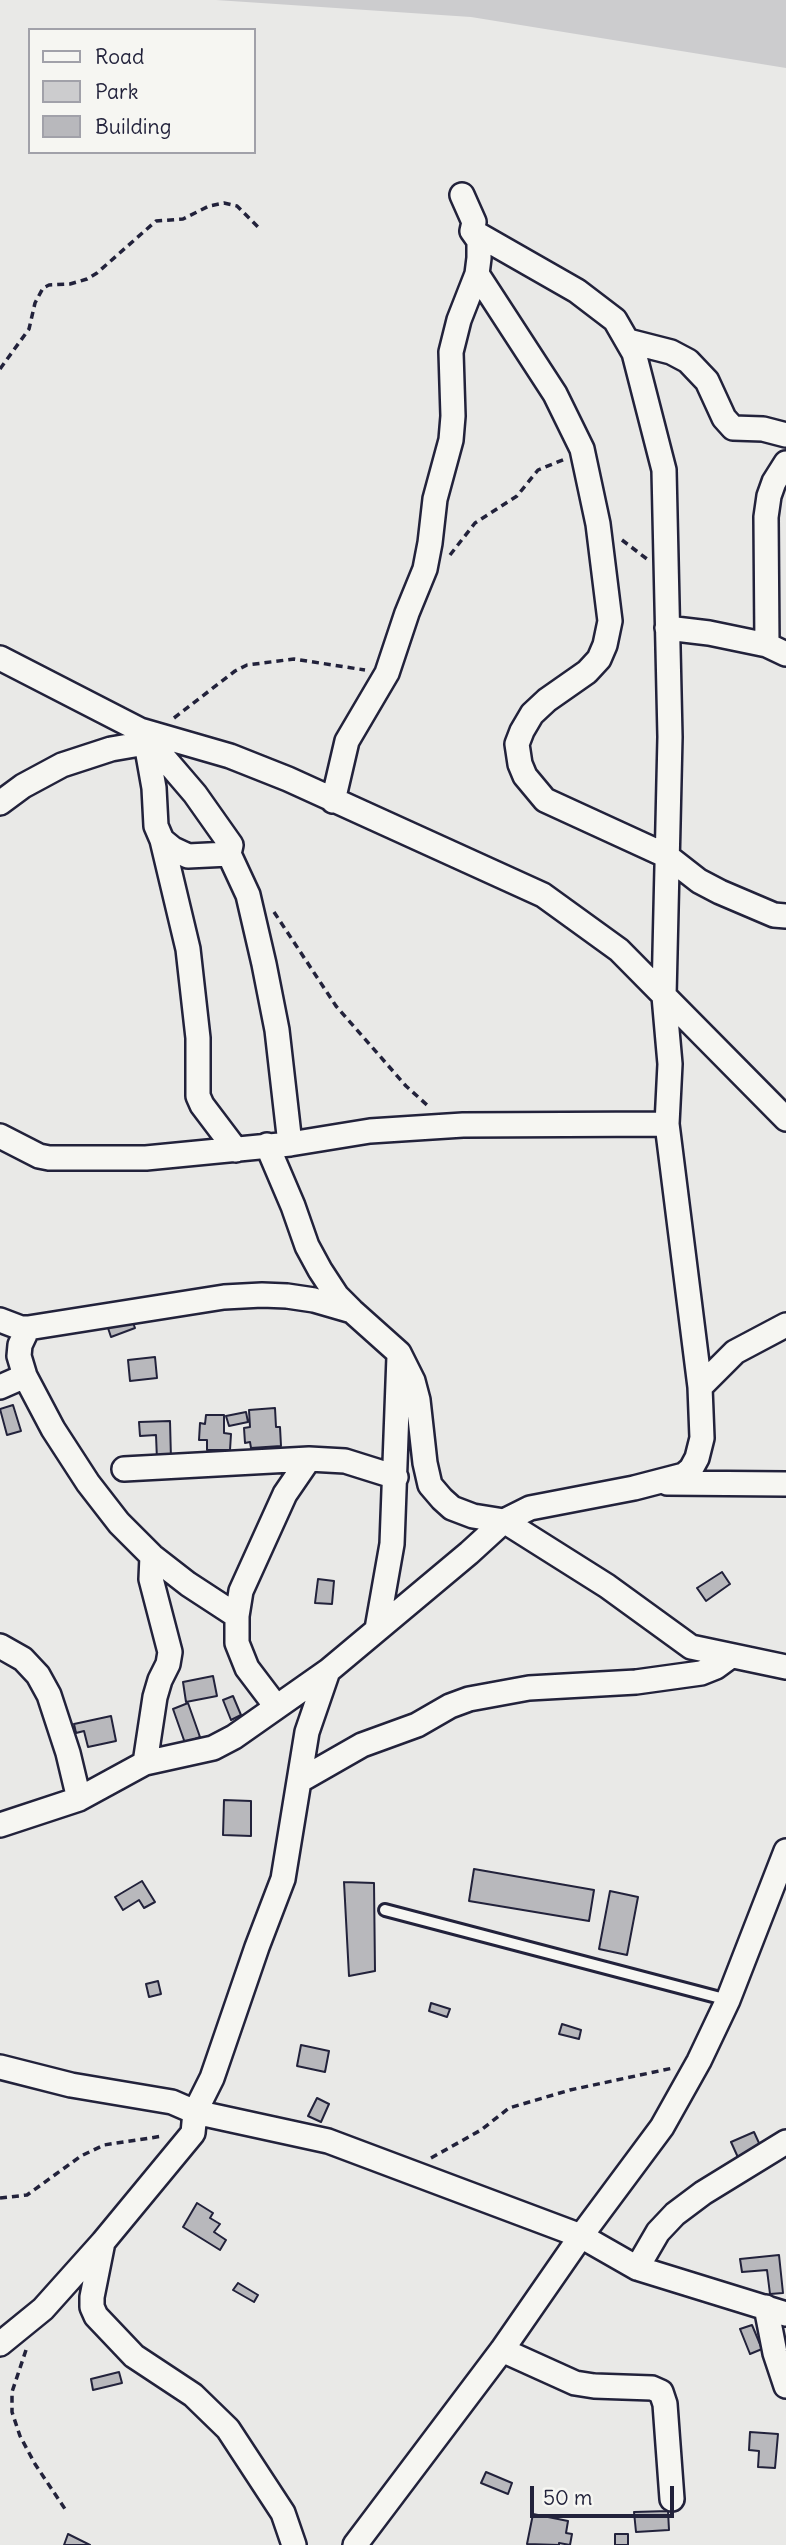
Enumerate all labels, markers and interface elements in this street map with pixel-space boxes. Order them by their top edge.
legend [28,28,256,154]
text: Road [95,43,144,70]
text: Park [95,78,138,105]
text: Building [95,113,171,140]
scale bar [534,2472,678,2516]
text: 50 m [543,2484,592,2511]

